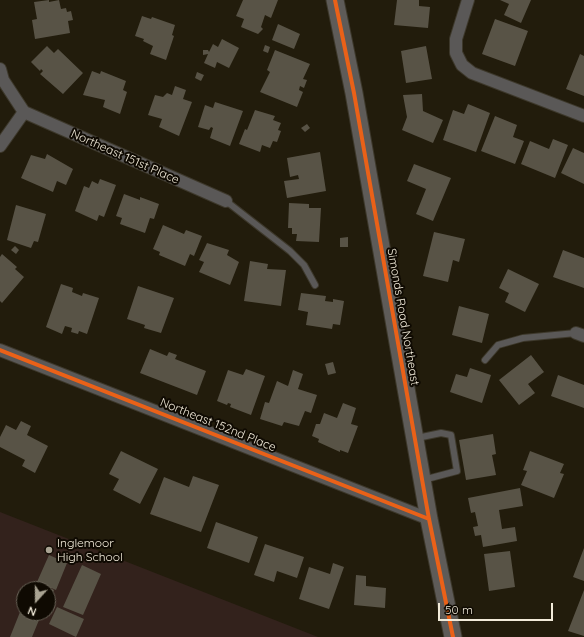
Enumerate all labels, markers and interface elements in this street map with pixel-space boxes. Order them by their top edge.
street label: Northeast 151st Place [69,127,181,187]
street label: Simonds Road Northeast [384,247,422,387]
street label: Northeast 152nd Place [158,395,278,455]
place label: Inglemoor High School [57,536,123,564]
marker: Inglemoor High School [44,545,54,555]
north arrow [16,581,56,621]
scale bar [440,595,555,621]
text: 50 m [445,602,473,617]
text: N [26,603,38,619]

